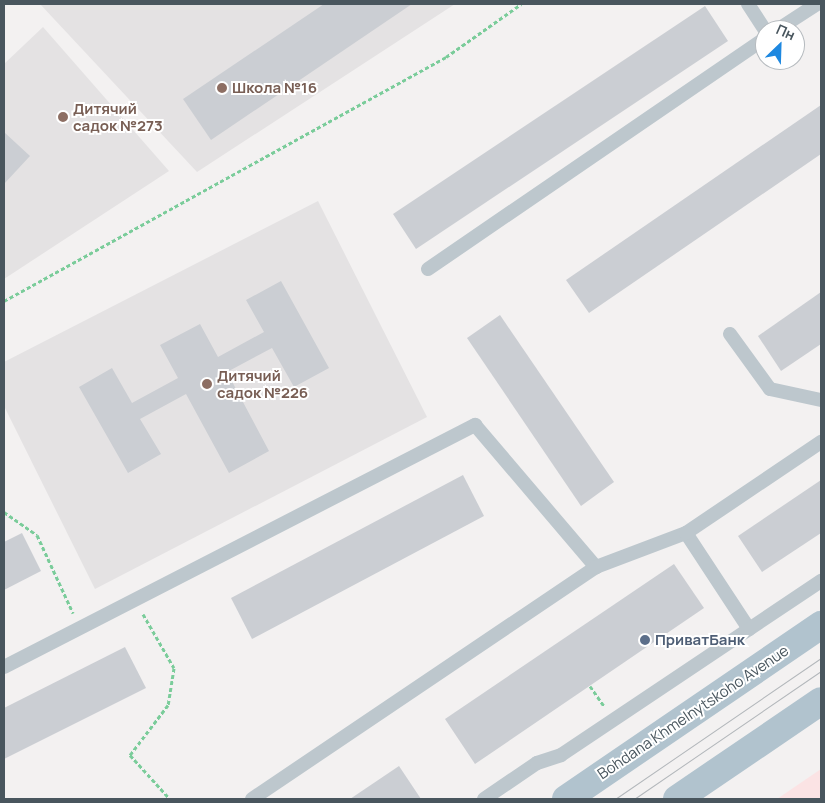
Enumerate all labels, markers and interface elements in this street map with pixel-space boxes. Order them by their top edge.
text: Пн [773,19,798,44]
north arrow [755,20,805,70]
place label: Школа №16 [232,79,317,97]
marker: Школа №16 [216,82,228,94]
place label: Дитячий садок №273 [73,99,163,134]
marker: Дитячий садок №273 [57,111,69,123]
place label: Дитячий садок №226 [217,366,308,401]
marker: Дитячий садок №226 [201,378,213,390]
place label: ПриватБанк [655,631,745,649]
marker: ПриватБанк [639,634,651,646]
street label: Bohdana Khmelnytskoho Avenue [594,641,792,783]

